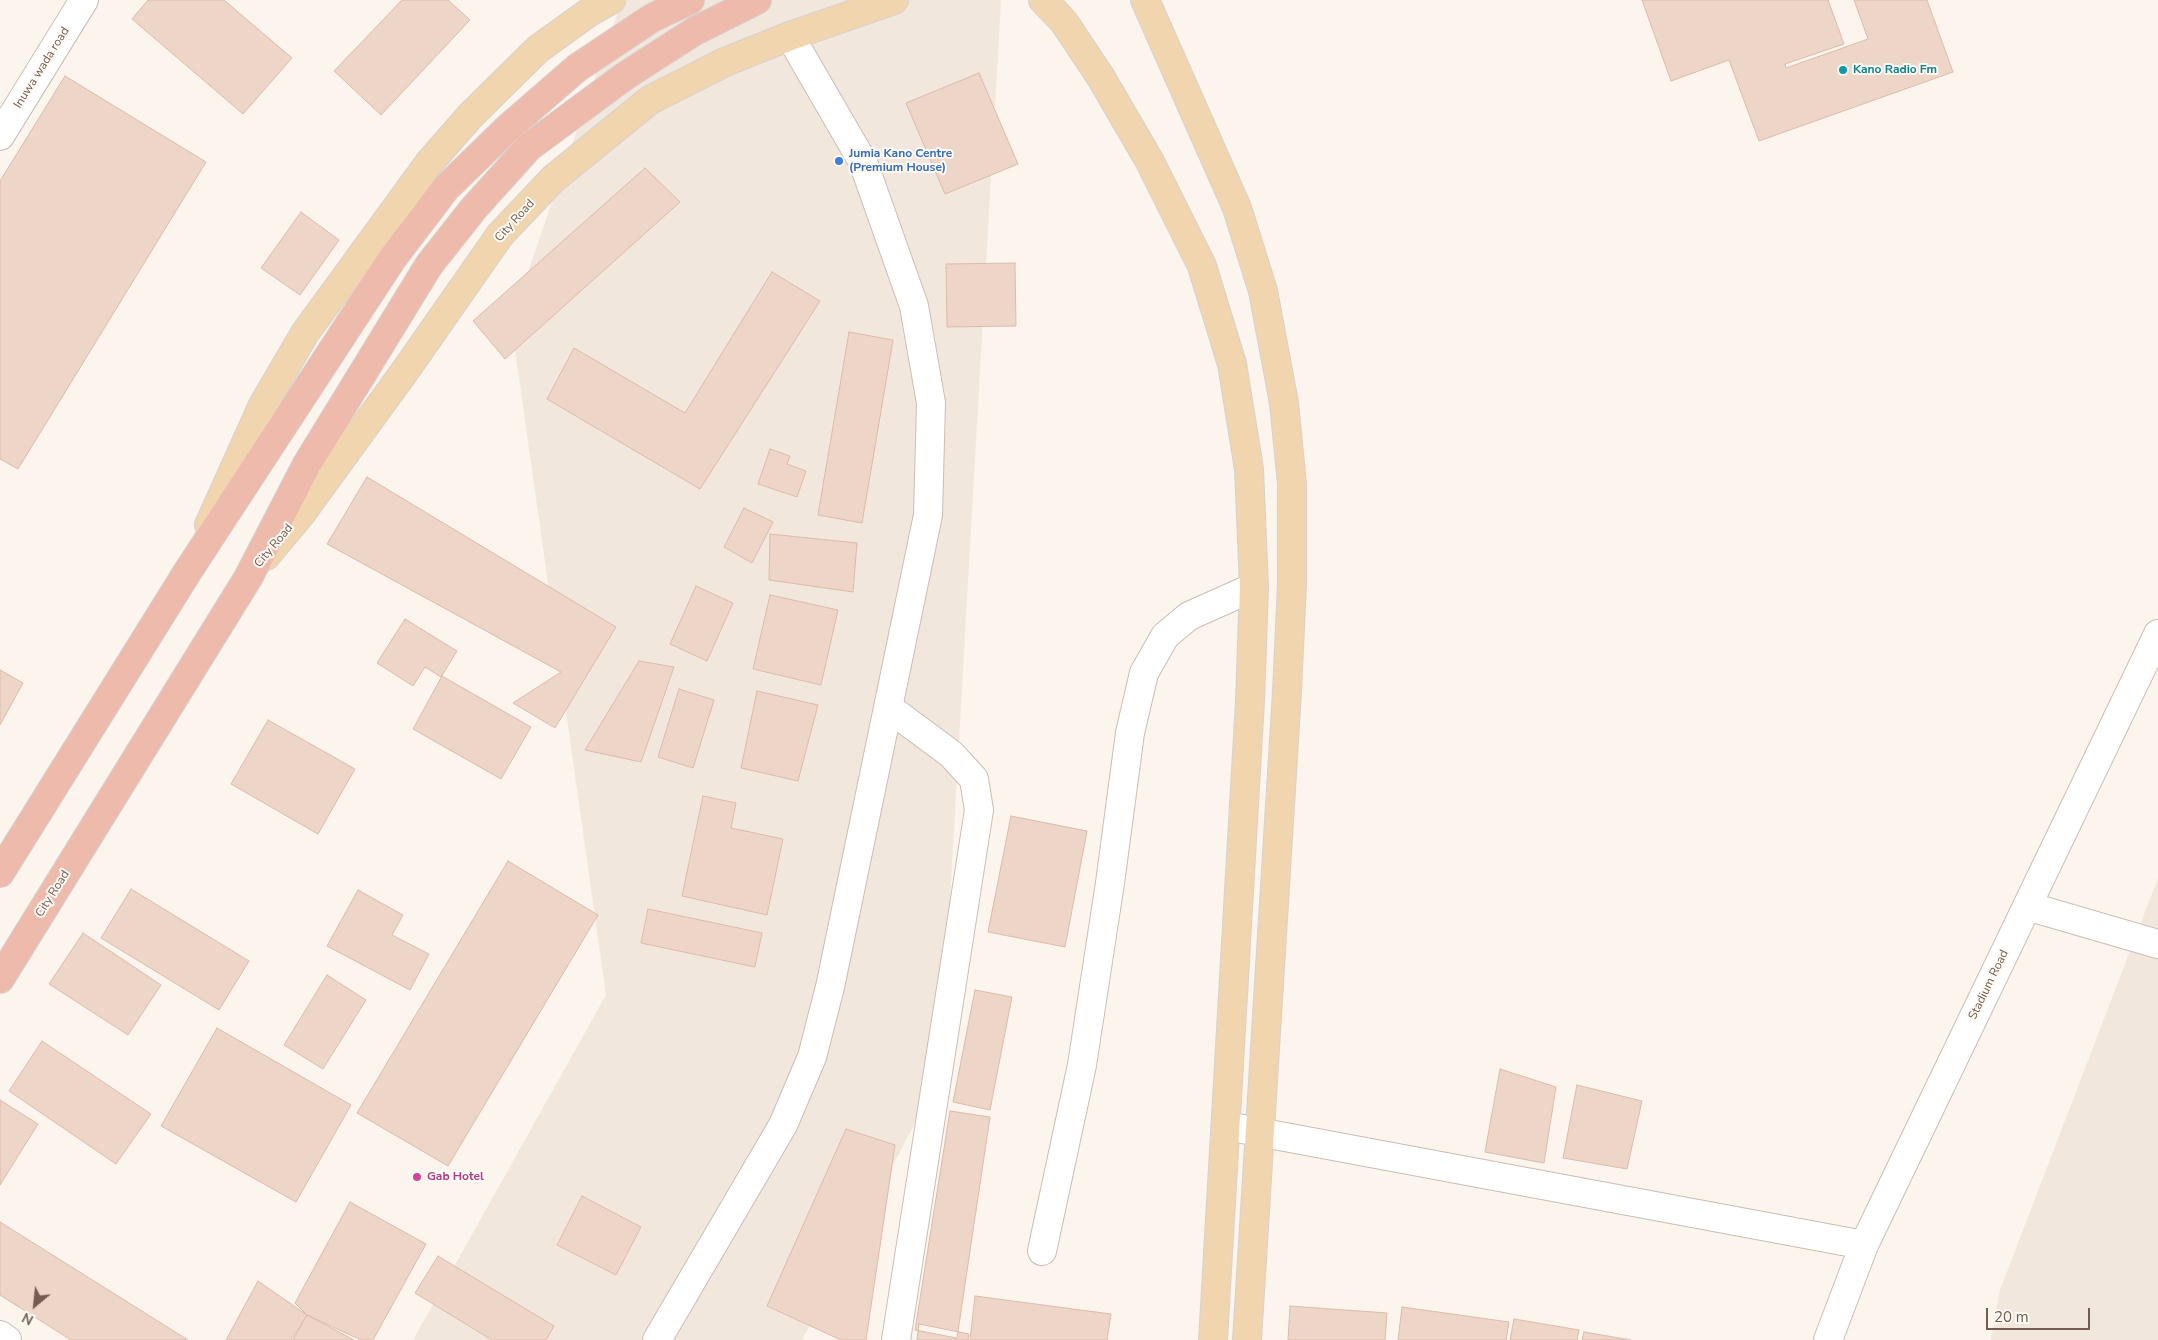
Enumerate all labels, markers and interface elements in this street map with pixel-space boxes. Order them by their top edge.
street label: Inuwa wada road [11,25,73,111]
place label: Kano Radio Fm [1853,63,1937,77]
marker: Kano Radio Fm [1837,64,1849,76]
place label: Jumia Kano Centre (Premium House) [849,147,952,175]
marker: Jumia Kano Centre (Premium House) [833,155,845,167]
street label: City Road [492,197,538,245]
street label: City Road [252,521,296,571]
street label: City Road [33,868,73,920]
street label: Stadium Road [1966,948,2012,1022]
place label: Gab Hotel [427,1170,484,1184]
marker: Gab Hotel [411,1171,423,1183]
north arrow [10,1280,60,1330]
scale bar [1988,1298,2092,1330]
text: 20 m [1994,1307,2029,1327]
text: N [19,1308,37,1330]

